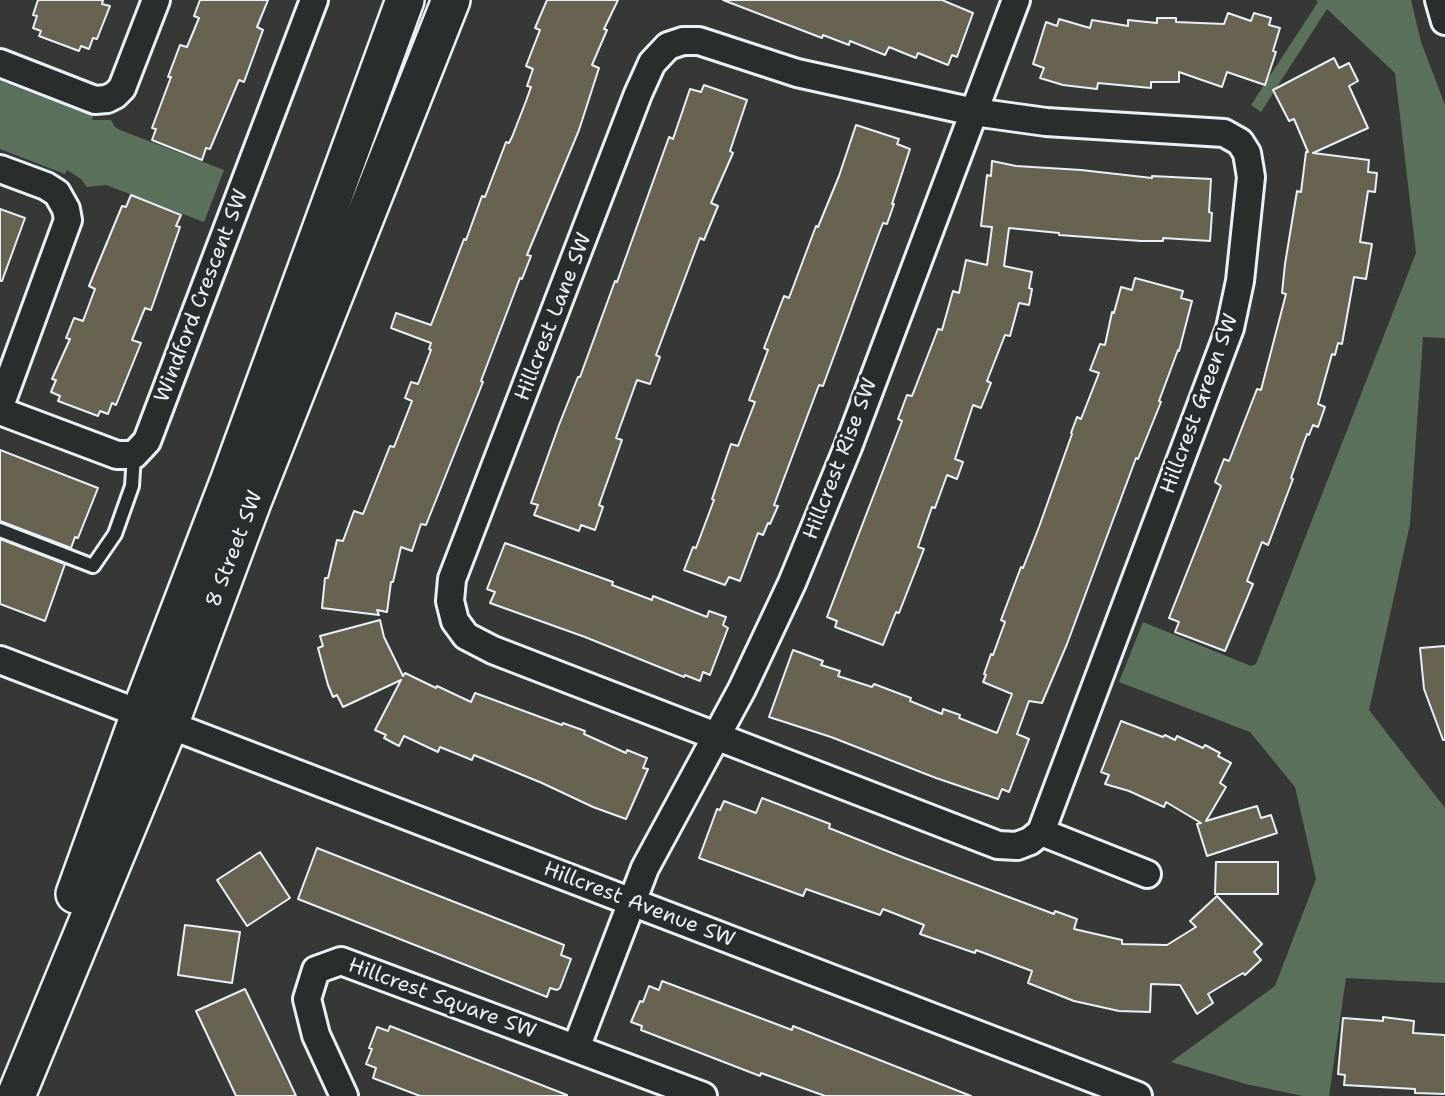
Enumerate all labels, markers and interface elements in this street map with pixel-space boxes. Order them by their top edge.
street label: Windford Crescent SW [150,186,254,406]
street label: Hillcrest Lane SW [510,229,598,405]
street label: Hillcrest Green SW [1156,310,1244,498]
street label: Hillcrest Rise SW [799,375,883,543]
street label: 8 Street SW [201,487,269,611]
street label: Hillcrest Avenue SW [540,857,738,953]
street label: Hillcrest Square SW [345,953,539,1045]

